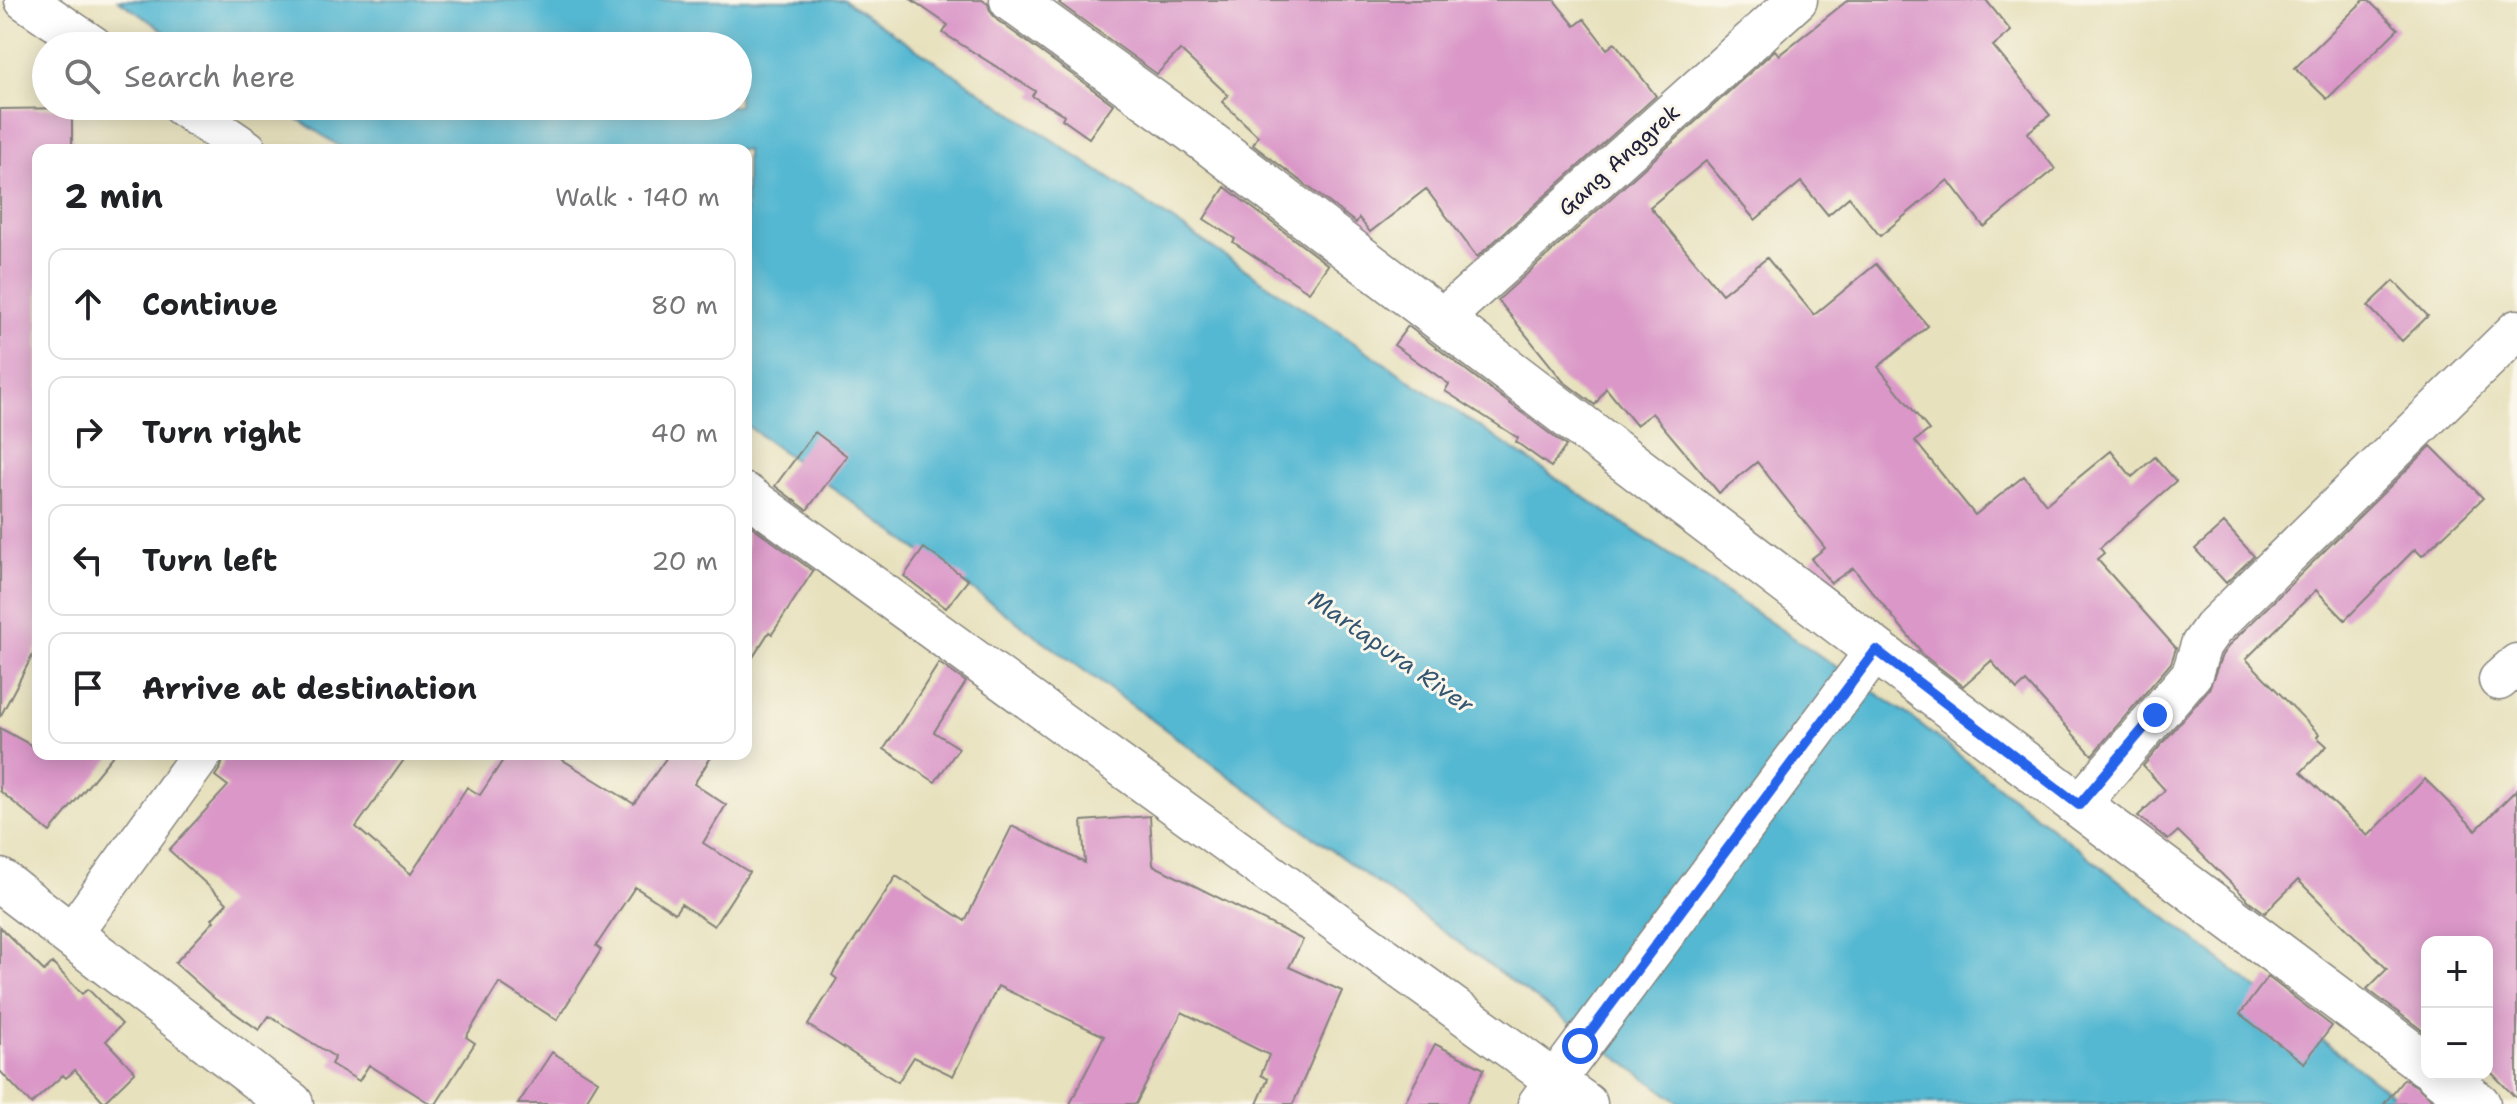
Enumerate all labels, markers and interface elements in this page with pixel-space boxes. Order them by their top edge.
search box [32,32,752,120]
icon: search [60,54,104,98]
text: Search here [124,56,295,97]
street label: Gang Anggrek [1552,98,1686,222]
text: 2 min [64,173,163,219]
text: Walk · 140 m [555,179,720,214]
icon: ahead [66,282,110,326]
text: Continue [142,284,278,325]
text: 80 m [651,287,718,322]
icon: right [66,410,110,454]
text: Turn right [142,412,301,453]
text: 40 m [651,415,718,450]
icon: left [66,538,110,582]
text: Turn left [142,540,277,581]
text: 20 m [651,543,718,578]
water label: Martapura River [1302,583,1481,721]
icon: arrive [66,666,110,710]
text: Arrive at destination [142,668,477,709]
route end [2137,697,2173,733]
map controls [2421,936,2493,1080]
button: + [2421,936,2493,1008]
button: − [2421,1008,2493,1080]
route start [1562,1028,1598,1064]

